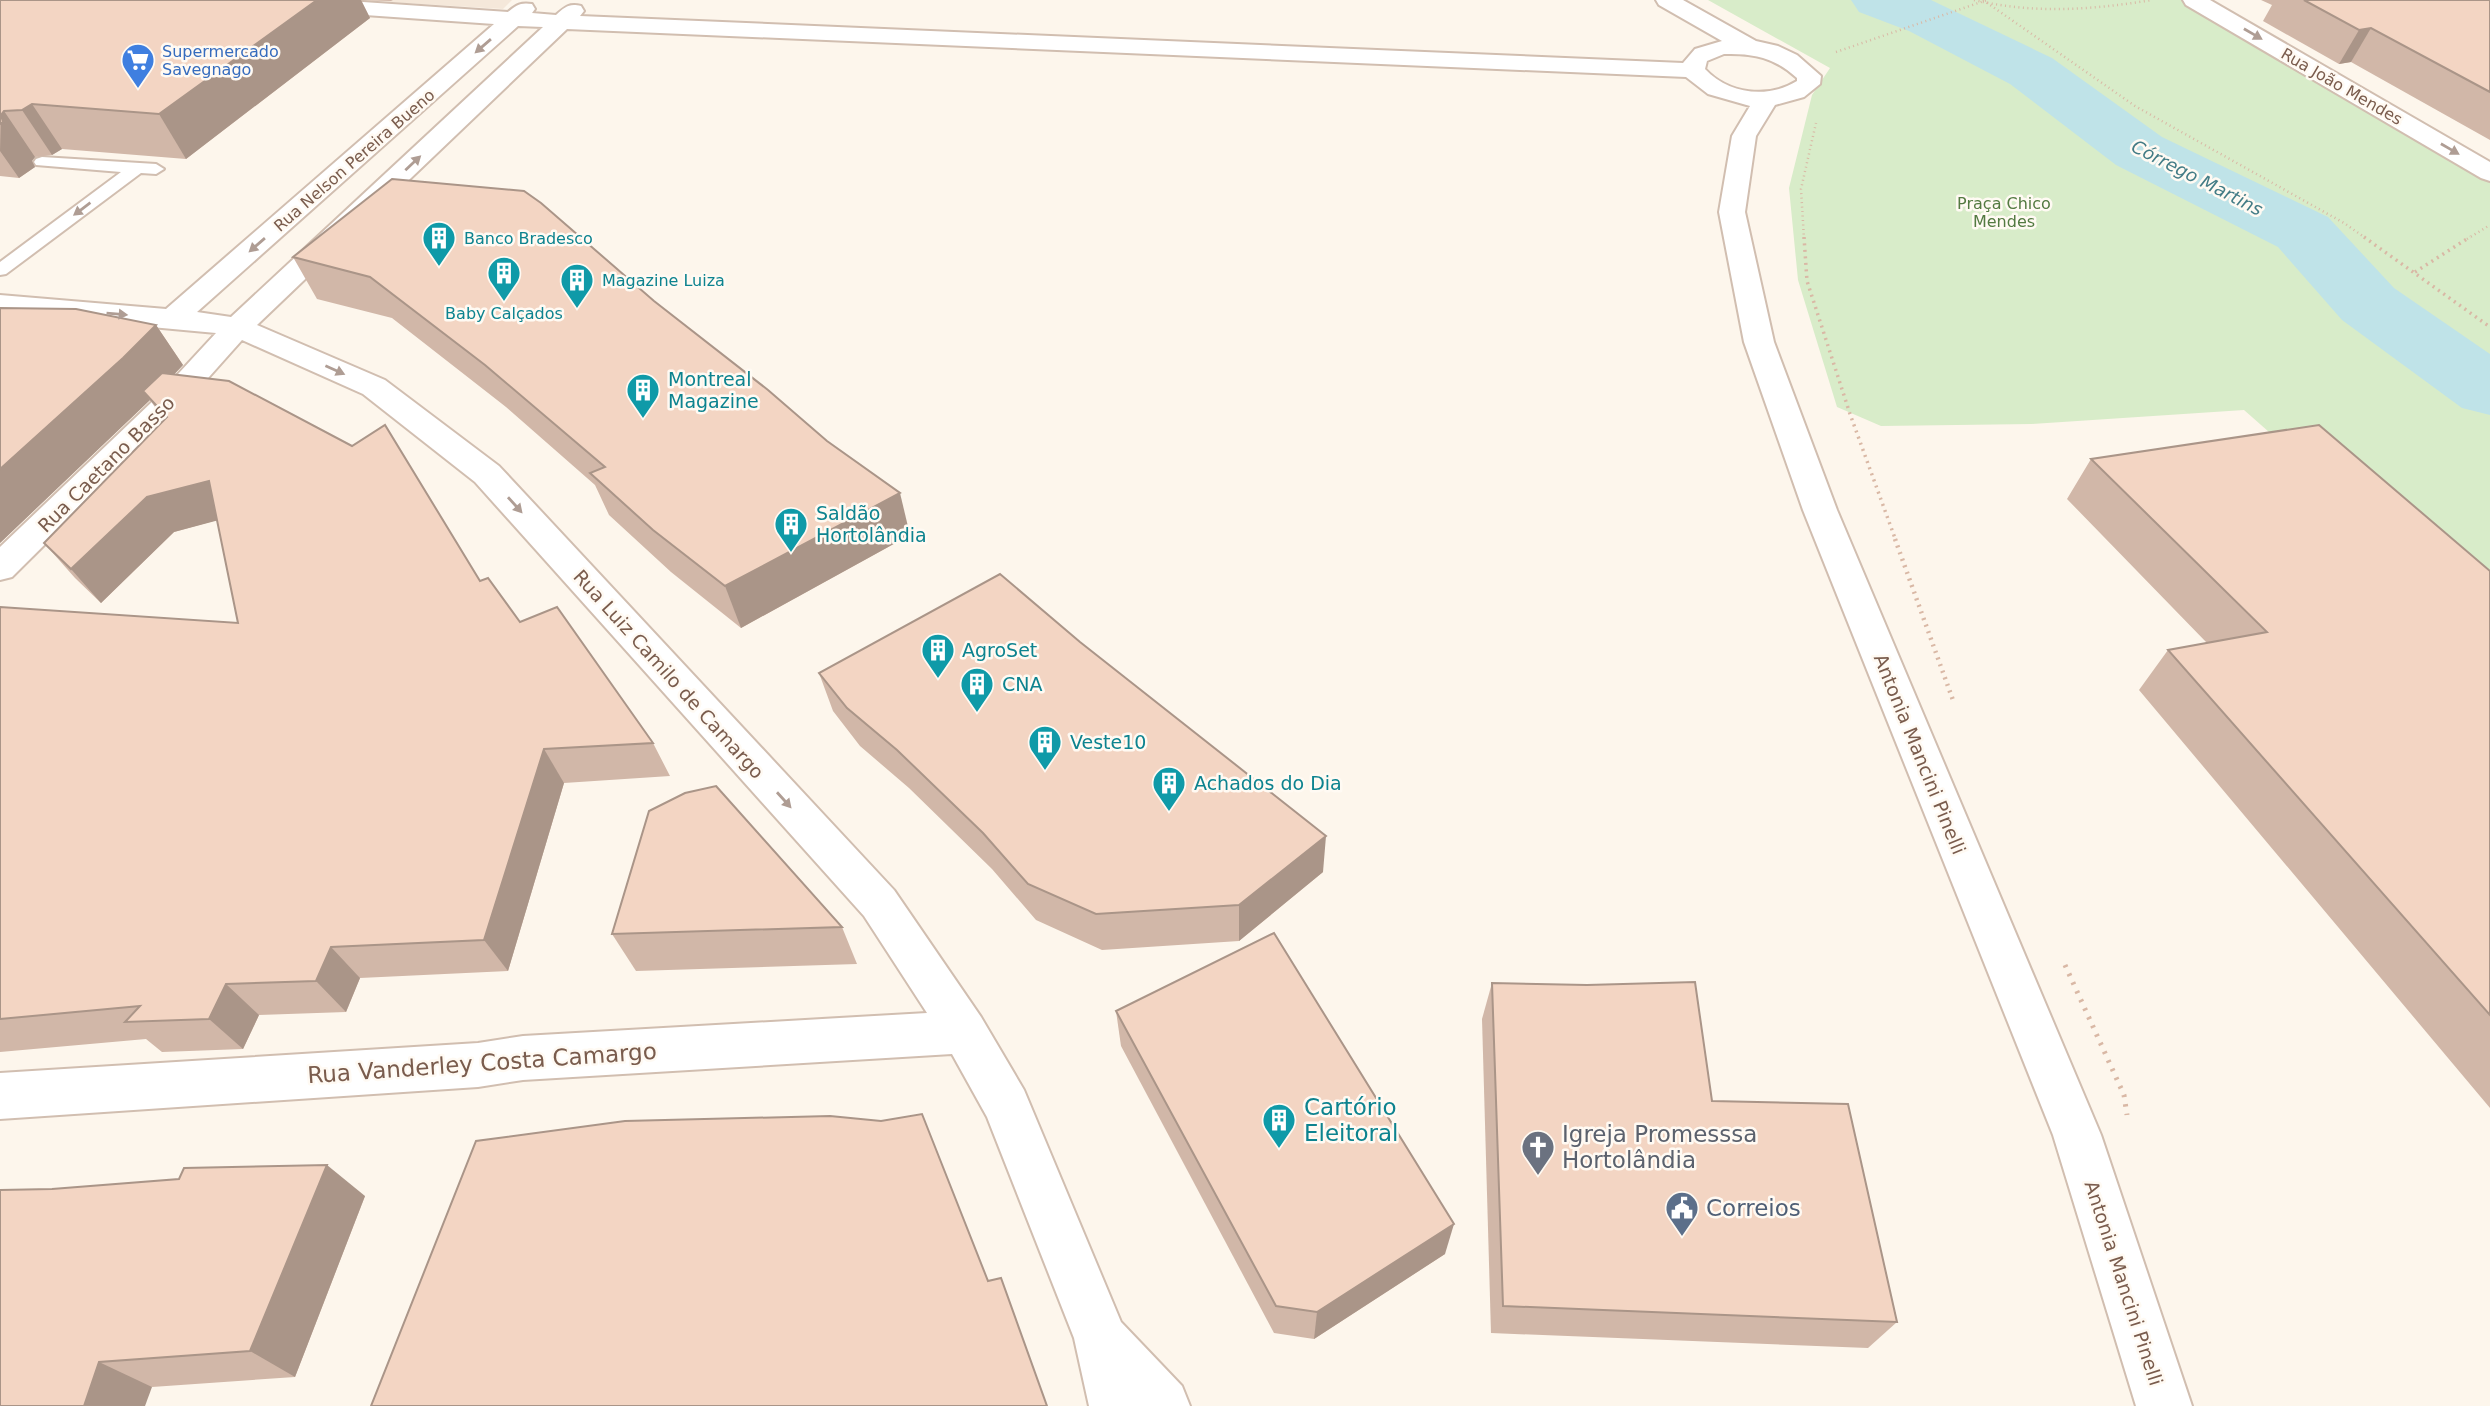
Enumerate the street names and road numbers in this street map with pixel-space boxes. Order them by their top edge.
street label: Rua João Mendes [2278,44,2406,129]
street label: Rua Nelson Pereira Bueno [270,85,439,235]
street label: Rua Caetano Basso [33,391,179,537]
street label: Rua Luiz Camilo de Camargo [569,565,769,783]
street label: Antonia Mancini Pinelli [1870,651,1970,857]
street label: Rua Vanderley Costa Camargo [306,1038,658,1088]
street label: Antonia Mancini Pinelli [2080,1178,2168,1388]

